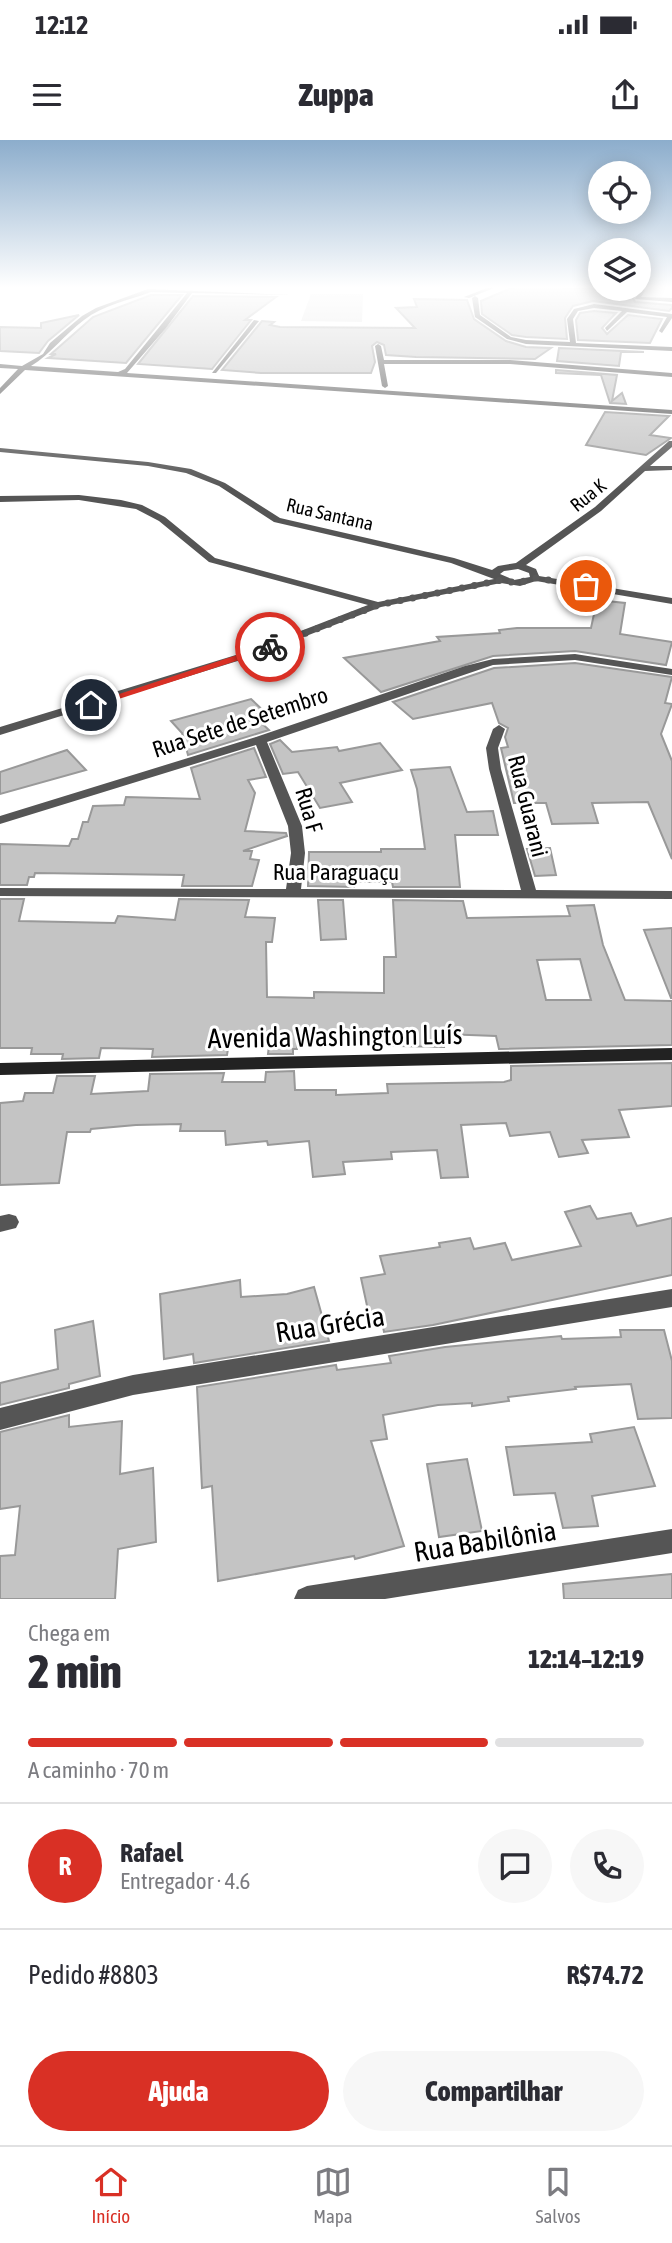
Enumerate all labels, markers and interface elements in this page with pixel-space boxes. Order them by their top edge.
text: 12:12 [35,10,89,40]
icon: menu [28,76,66,114]
text: Zuppa [298,76,374,113]
icon: share [606,76,644,114]
map controls [588,161,651,301]
button: locate [588,161,651,224]
button: layers [588,238,651,301]
street label: Rua K [566,474,611,516]
street label: Rua Santana [284,493,376,535]
pin [556,556,616,616]
icon: bag [567,567,605,605]
courier [235,612,305,682]
icon: bike [251,628,289,666]
pin [61,675,121,735]
street label: Rua Sete de Setembro [149,681,331,763]
icon: home [72,686,110,724]
street label: Rua Guarani [503,752,553,860]
street label: Rua F [290,784,328,836]
street label: Rua Paraguaçu [273,859,399,885]
street label: Avenida Washington Luís [207,1018,463,1054]
street label: Rua Grécia [273,1300,387,1348]
street label: Rua Babilônia [412,1514,558,1568]
text: Chega em [28,1620,110,1646]
text: 12:14–12:19 [528,1644,644,1674]
text: 2 min [28,1645,122,1698]
text: A caminho · 70 m [28,1757,169,1783]
button: chat [478,1829,552,1903]
button: phone [570,1829,644,1903]
text: Rafael [120,1838,183,1868]
text: R [58,1851,72,1881]
text: Entregador · 4.6 [120,1868,250,1894]
text: Pedido #8803 [28,1960,159,1990]
text: R$74.72 [567,1960,644,1990]
button: Ajuda [28,2051,329,2131]
button: Compartilhar [343,2051,644,2131]
tab: Início [91,2163,130,2227]
tab: Mapa [313,2163,353,2227]
tab: Salvos [536,2163,580,2227]

